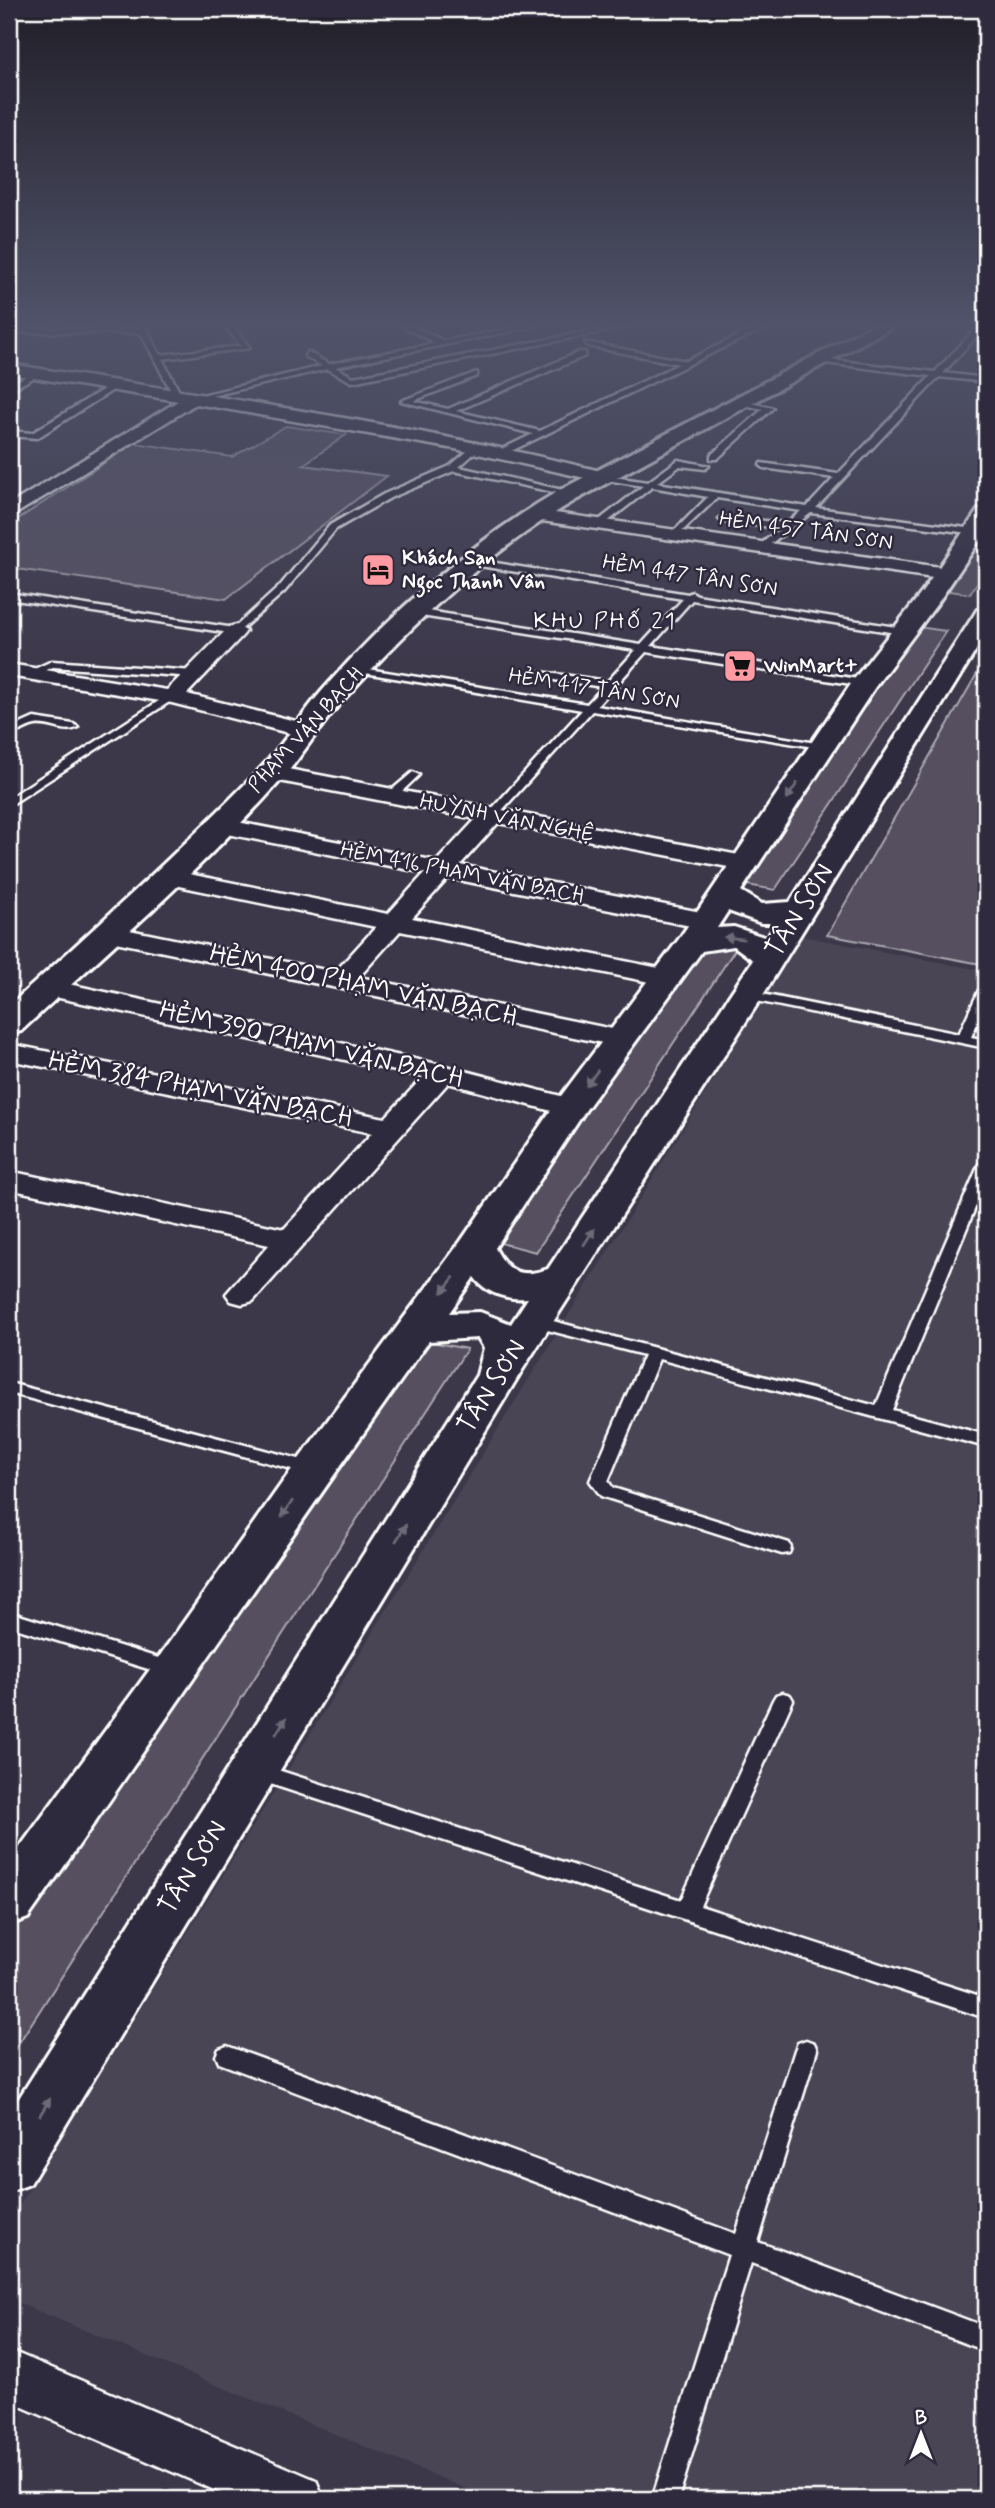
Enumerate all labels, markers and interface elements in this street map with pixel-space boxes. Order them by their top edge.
street label: HẺM 457 TÂN SƠN [717,505,895,557]
place label: Khách Sạn Ngọc Thanh Vân [402,544,545,598]
street label: HẺM 447 TÂN SƠN [601,548,779,604]
hotel icon: Khách Sạn Ngọc Thanh Vân [359,551,397,589]
district label: KHU PHỐ 21 [533,607,677,637]
supermarket icon: WinMart+ [721,647,759,685]
place label: WinMart+ [763,652,858,680]
street label: PHẠM VĂN BẠCH [242,661,370,799]
street label: HẺM 417 TÂN SƠN [506,662,682,716]
one-way arrow [785,782,799,800]
street label: HUỲNH VĂN NGHỆ [417,787,597,849]
street label: HẺM 416 PHẠM VĂN BẠCH [338,836,586,910]
street label: TÂN SƠN [758,858,842,964]
one-way arrow [723,932,745,943]
street label: HẺM 400 PHẠM VĂN BẠCH [206,937,520,1035]
street label: HẺM 390 PHẠM VĂN BẠCH [156,994,466,1096]
street label: HẺM 384 PHẠM VĂN BẠCH [45,1044,355,1136]
one-way arrow [586,1069,600,1087]
one-way arrow [582,1228,595,1247]
one-way arrow [442,1276,456,1294]
street label: TÂN SƠN [450,1334,534,1440]
one-way arrow [280,1500,294,1518]
one-way arrow [394,1523,407,1542]
one-way arrow [274,1716,287,1736]
street label: TÂN SƠN [151,1815,235,1921]
one-way arrow [38,2097,51,2116]
north arrow [886,2400,956,2470]
text: B [915,2406,927,2431]

